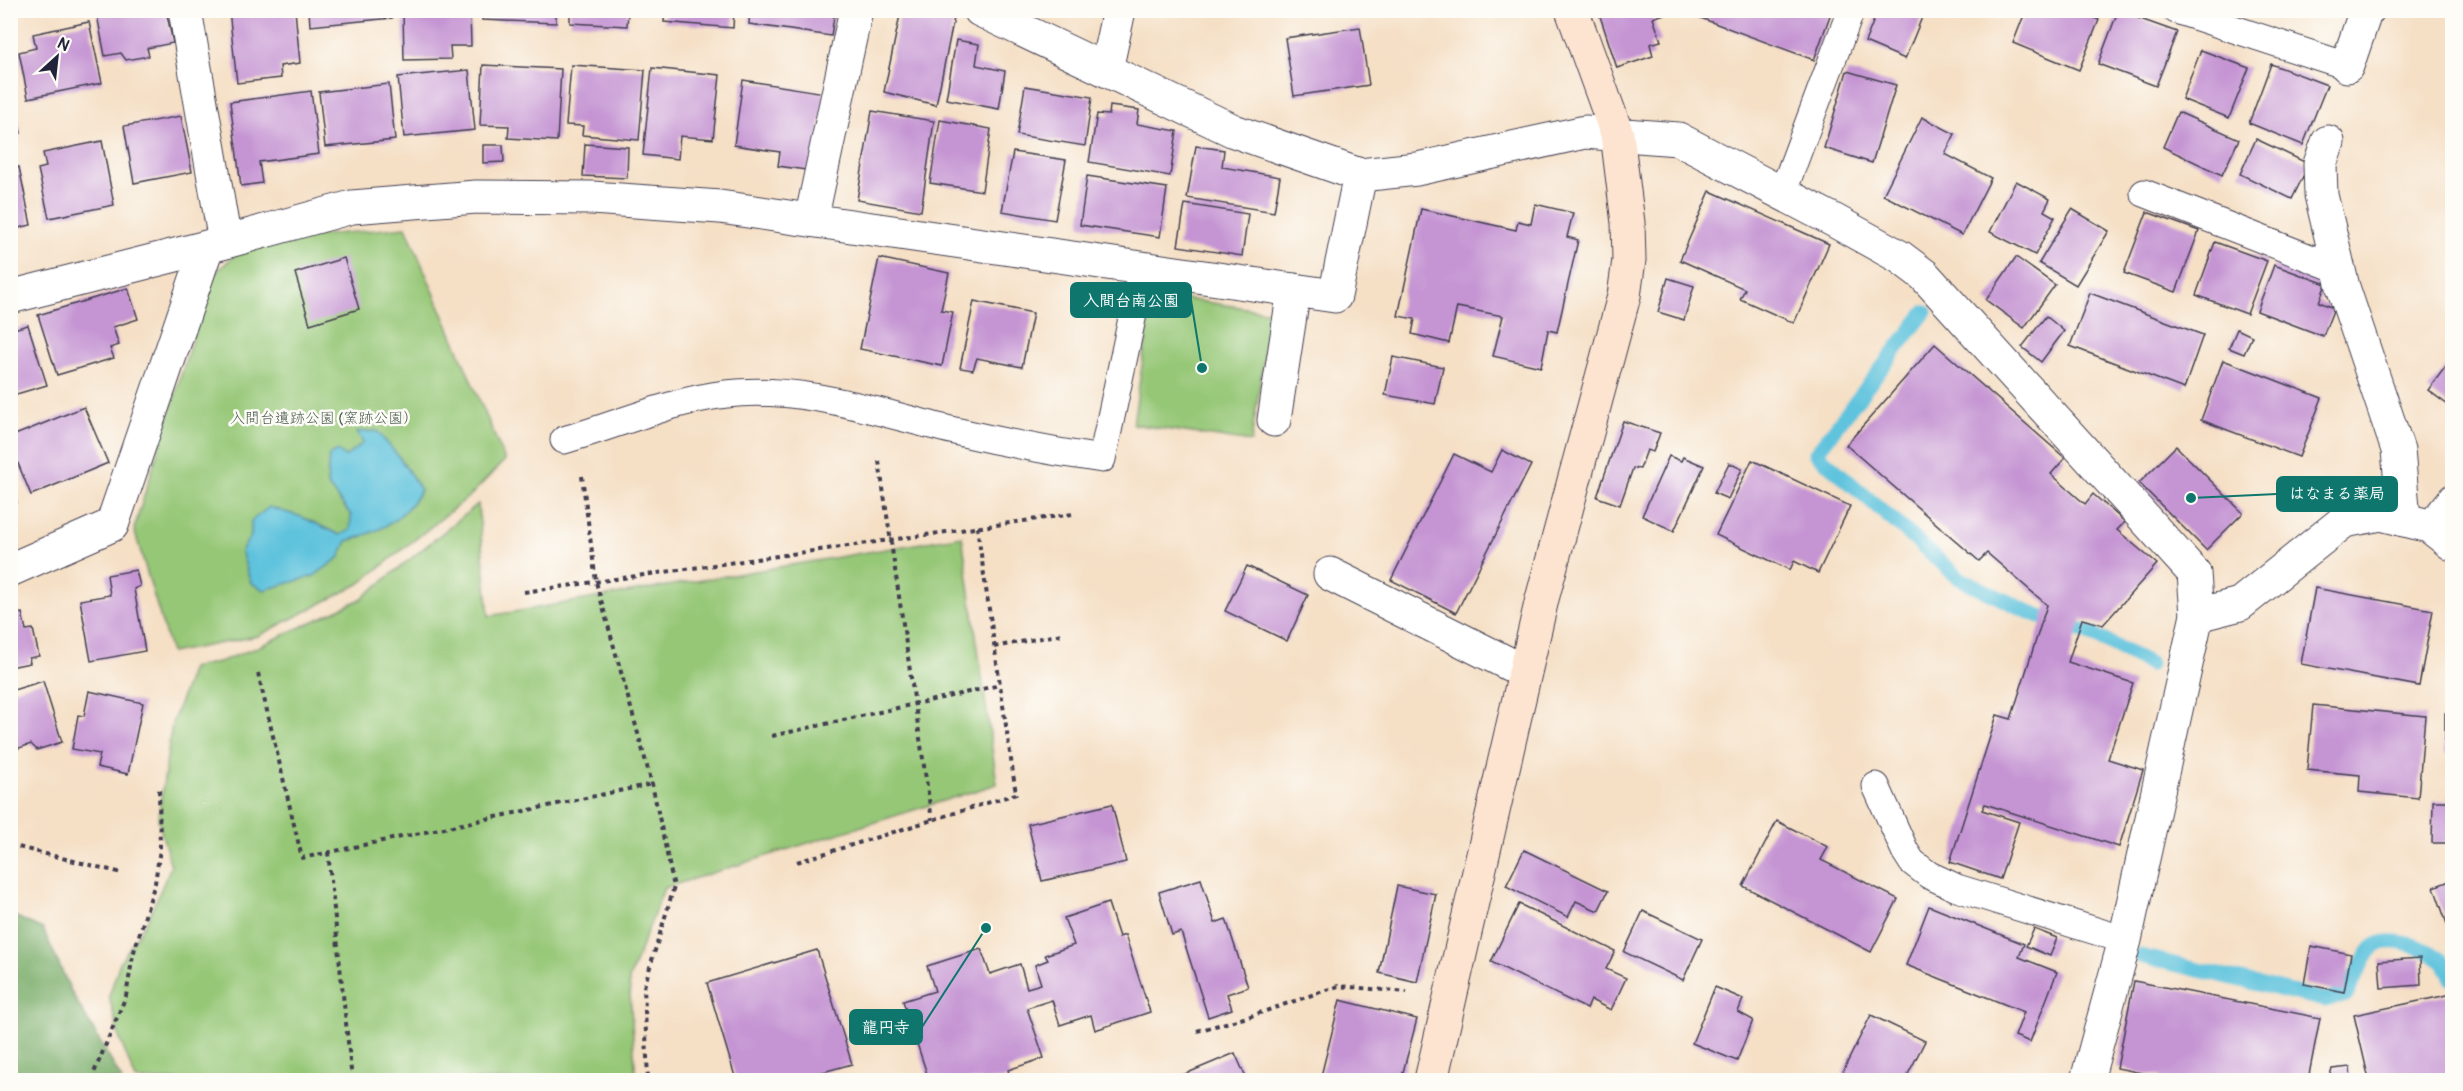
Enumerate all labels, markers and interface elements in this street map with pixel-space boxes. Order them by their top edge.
north arrow [27,27,87,87]
text: N [54,33,73,56]
callout: 入間台南公園 [1071,283,1191,317]
text: 入間台南公園 [1083,291,1179,311]
park label: 入間台遺跡公園 (窯跡公園） [230,409,418,428]
callout: はなまる薬局 [2277,477,2397,511]
text: はなまる薬局 [2289,484,2385,504]
callout: 龍円寺 [850,1010,922,1044]
text: 龍円寺 [862,1018,910,1038]

